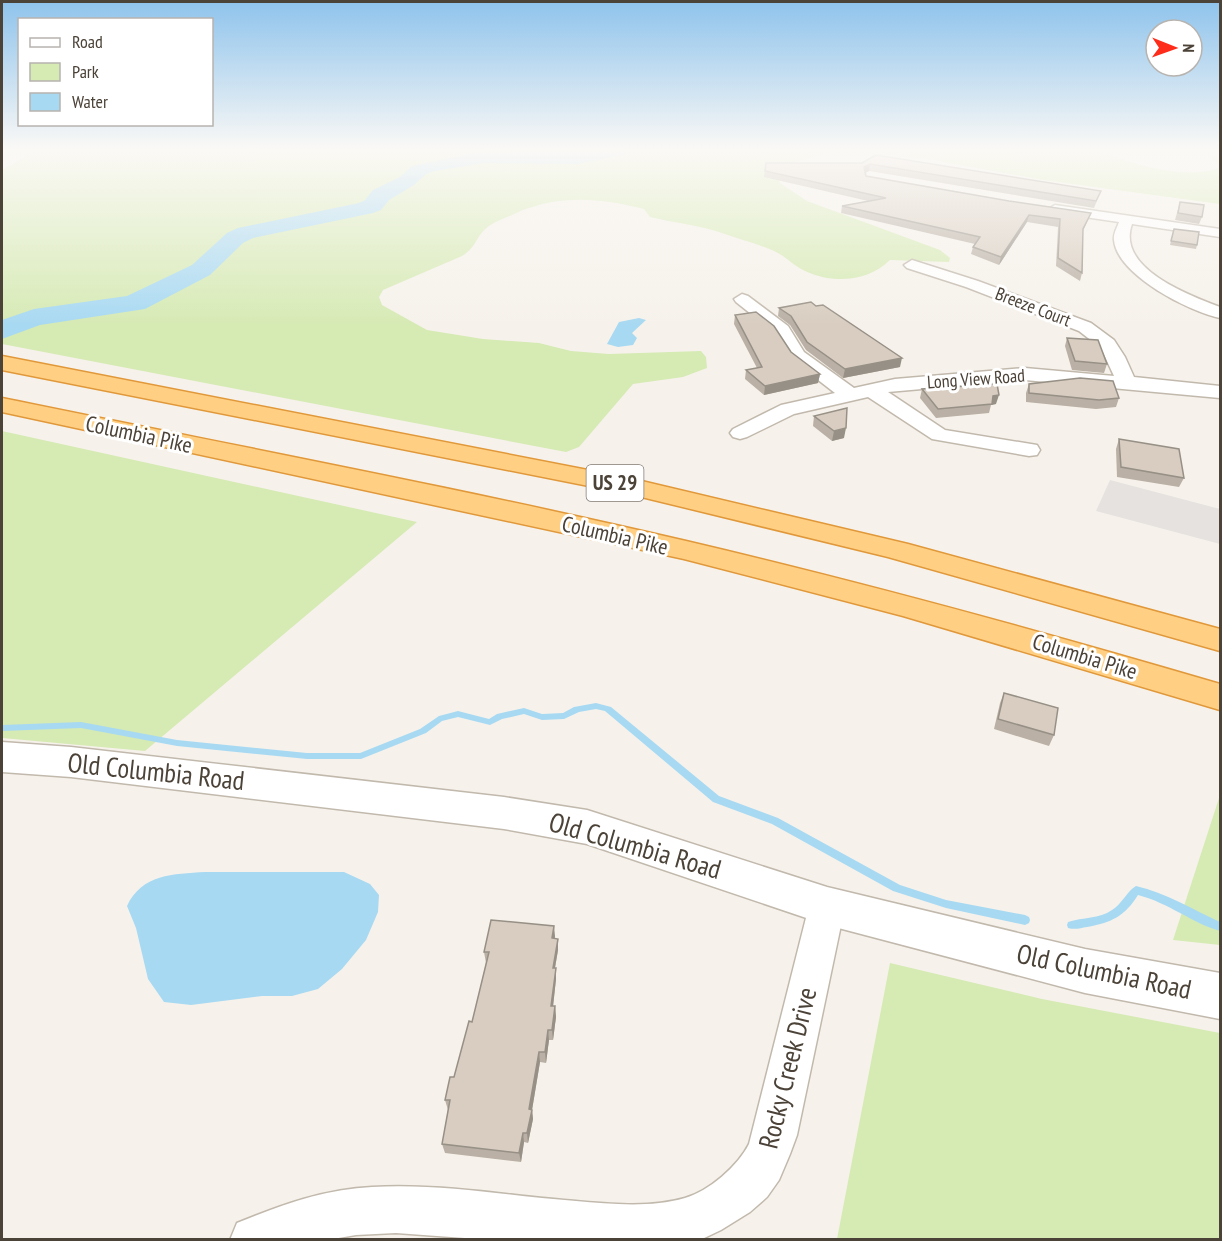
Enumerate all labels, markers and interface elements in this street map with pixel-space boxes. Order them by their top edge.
legend [18,18,213,126]
north arrow [1144,18,1204,78]
text: Road [72,30,103,53]
text: N [1179,44,1199,53]
text: Park [72,60,99,83]
text: Water [72,90,108,113]
street label: Breeze Court [992,282,1074,331]
street label: Long View Road [926,364,1026,393]
street label: Columbia Pike [83,409,195,459]
road number: US 29 [586,465,644,501]
street label: Columbia Pike [559,509,671,561]
street label: Columbia Pike [1029,627,1141,685]
street label: Old Columbia Road [66,745,246,797]
street label: Old Columbia Road [545,804,725,886]
street label: Old Columbia Road [1014,936,1195,1006]
street label: Rocky Creek Drive [751,984,823,1152]

